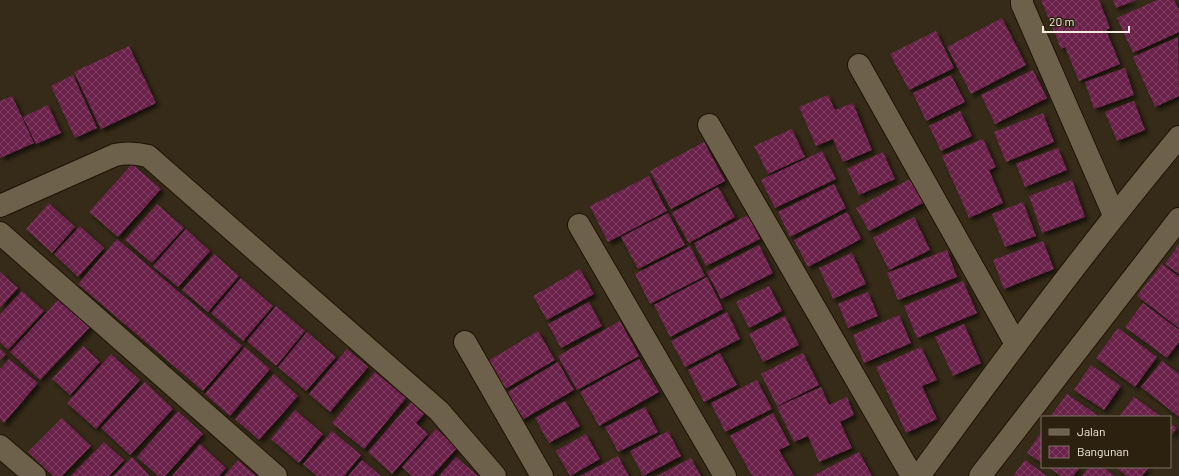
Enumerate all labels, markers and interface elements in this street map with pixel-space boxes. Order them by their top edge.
scale bar [1043,8,1129,34]
text: 20 m [1049,14,1075,28]
legend [1041,416,1171,468]
text: Jalan [1077,424,1105,438]
text: Bangunan [1077,444,1129,458]

